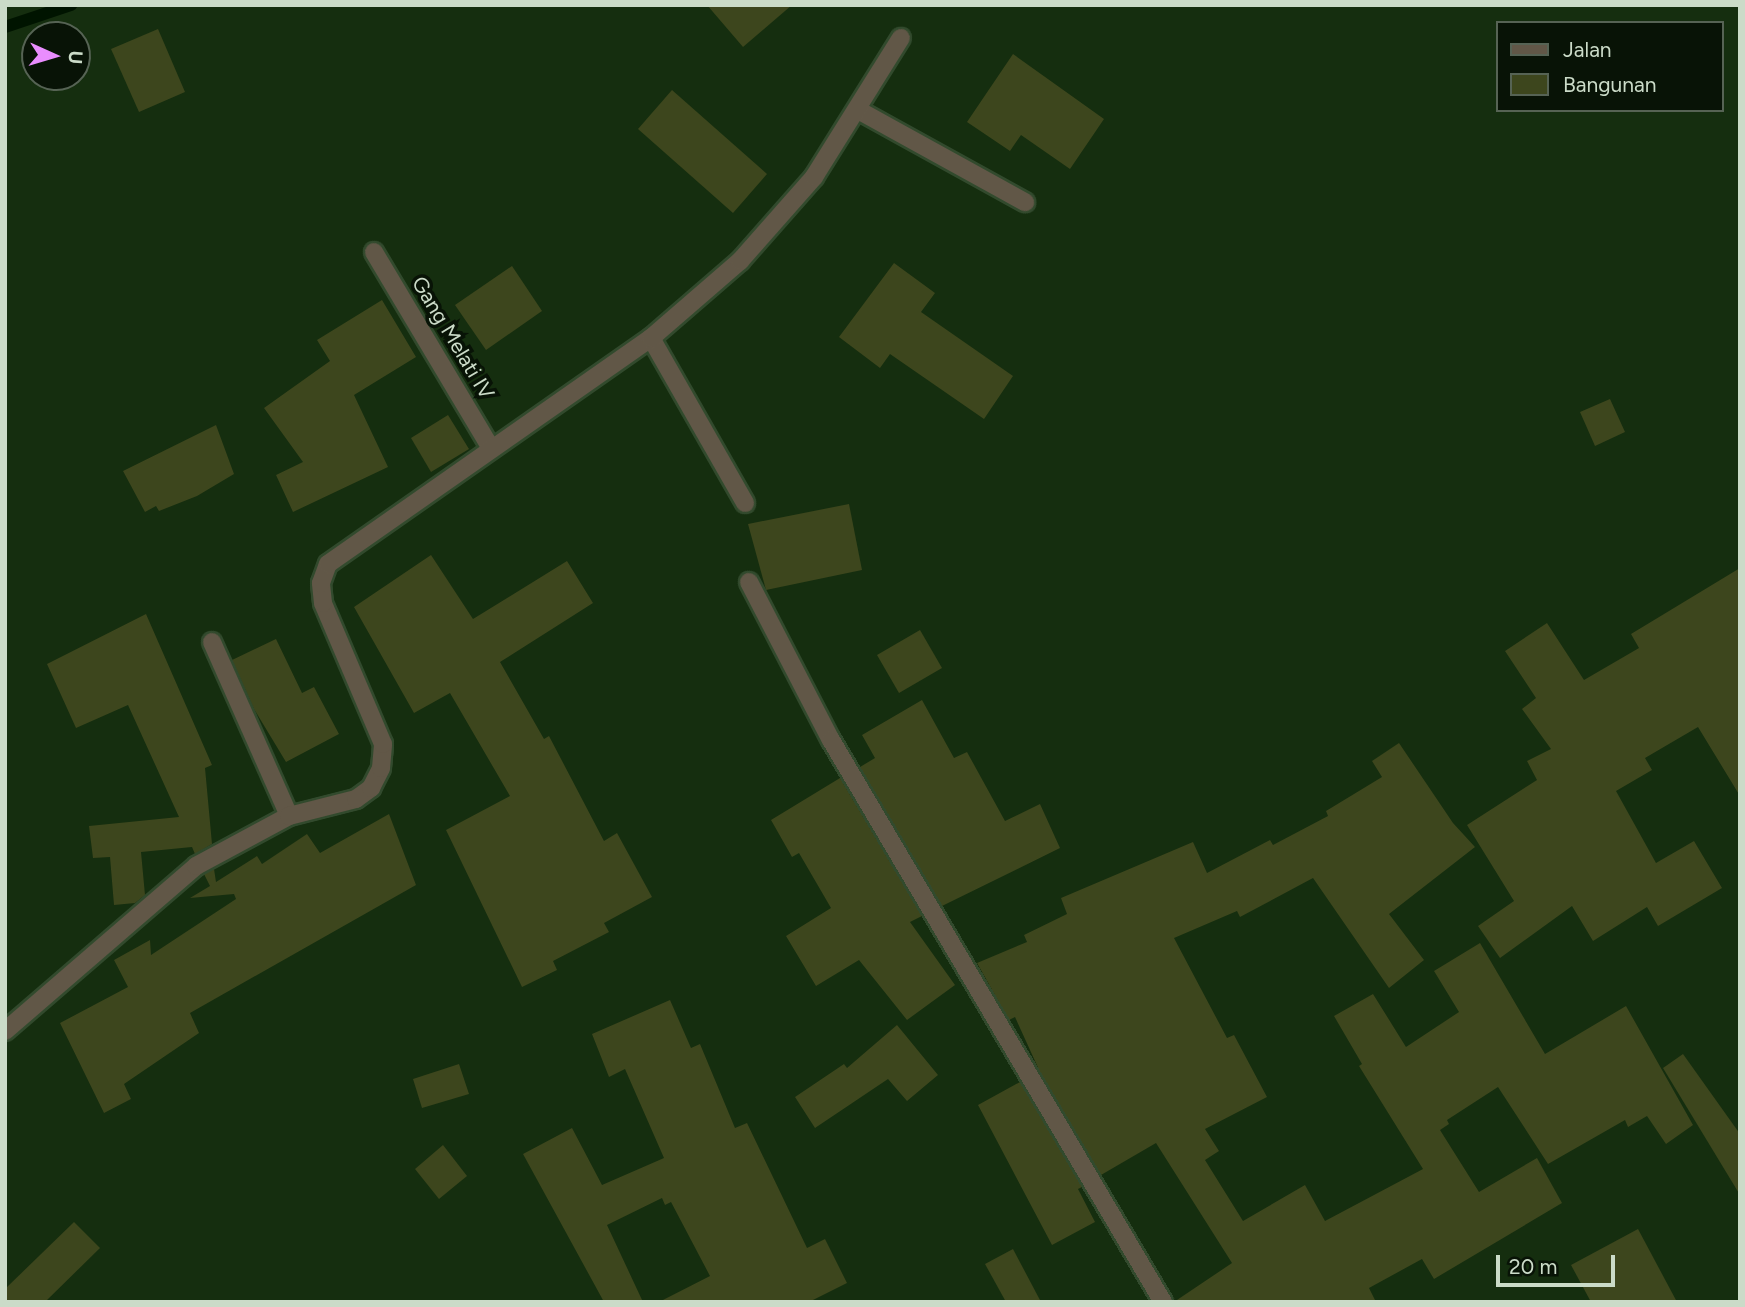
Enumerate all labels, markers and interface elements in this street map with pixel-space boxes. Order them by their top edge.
north arrow [21,21,91,91]
legend [1496,21,1724,112]
text: Jalan [1563,37,1612,62]
text: U [64,50,87,65]
text: Bangunan [1563,72,1656,97]
street label: Gang Melati IV [406,272,500,404]
scale bar [1500,1240,1619,1284]
text: 20 m [1509,1254,1557,1279]

